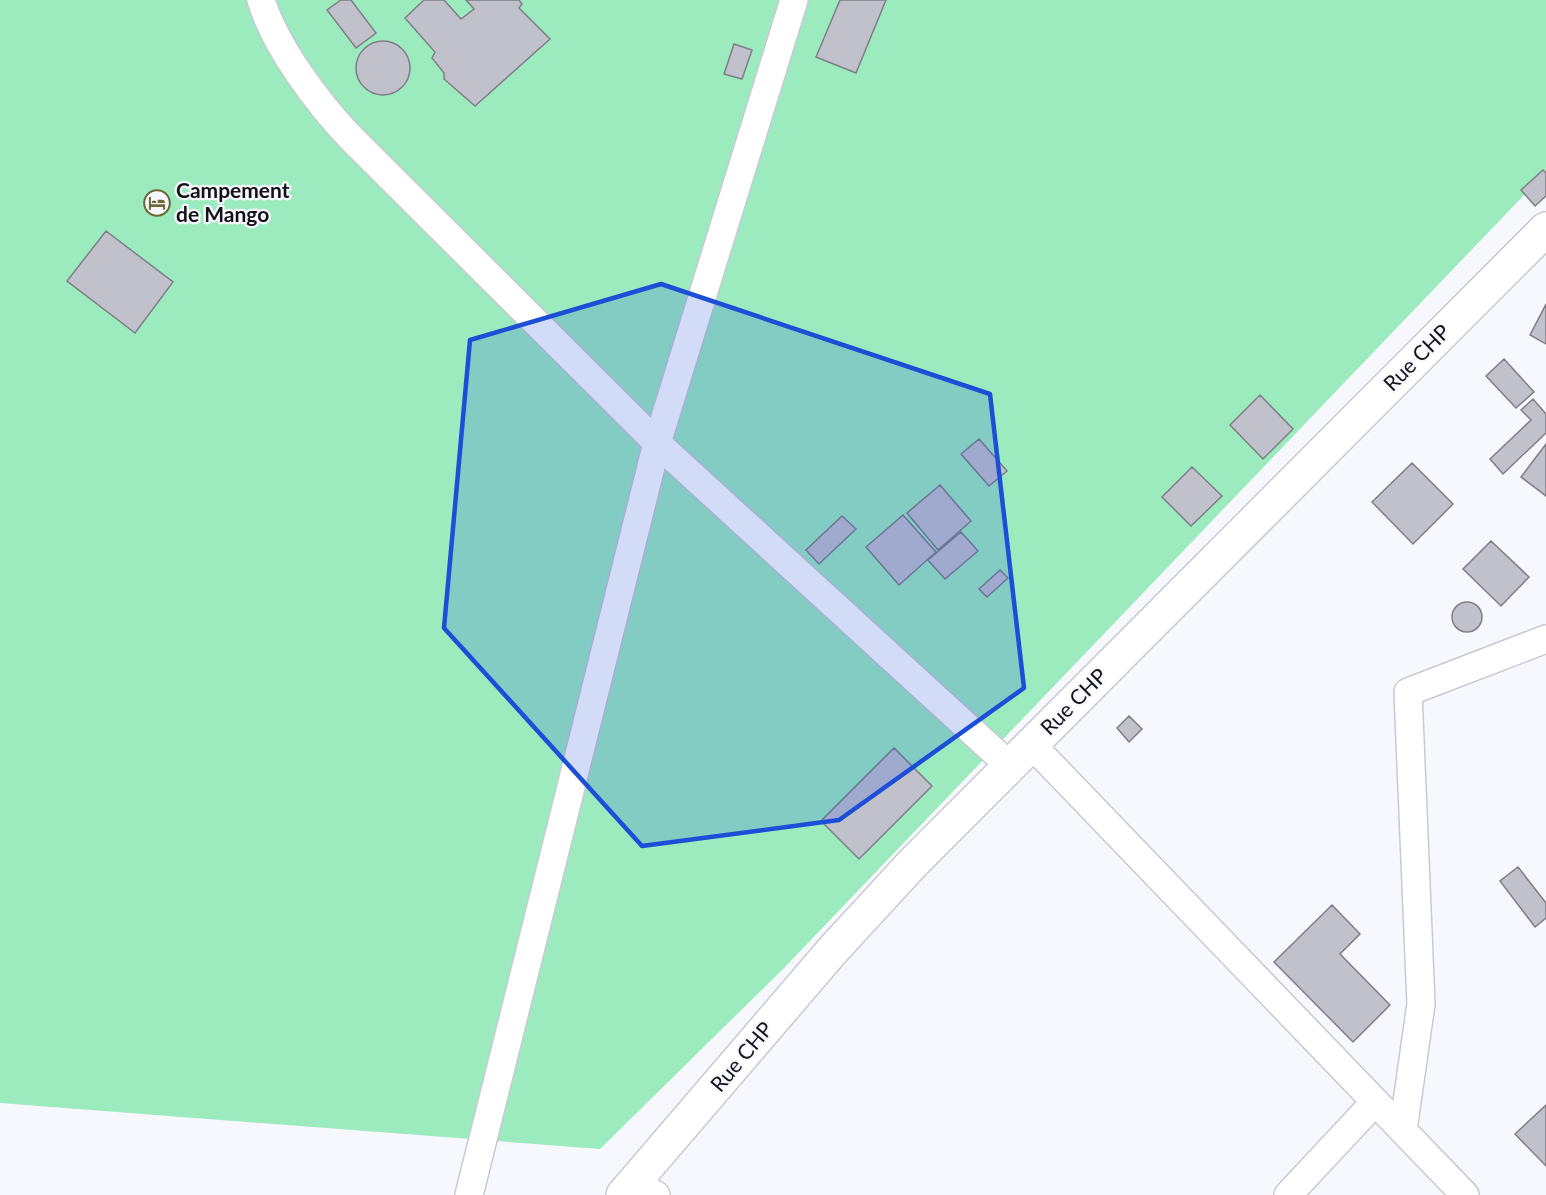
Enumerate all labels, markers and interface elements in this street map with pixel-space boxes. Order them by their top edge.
place label: Campement de Mango [176,177,290,226]
hotel icon: Campement de Mango [142,188,172,218]
street label: Rue CHP [1378,319,1454,395]
street label: Rue CHP [1035,663,1111,739]
street label: Rue CHP [704,1016,777,1096]

